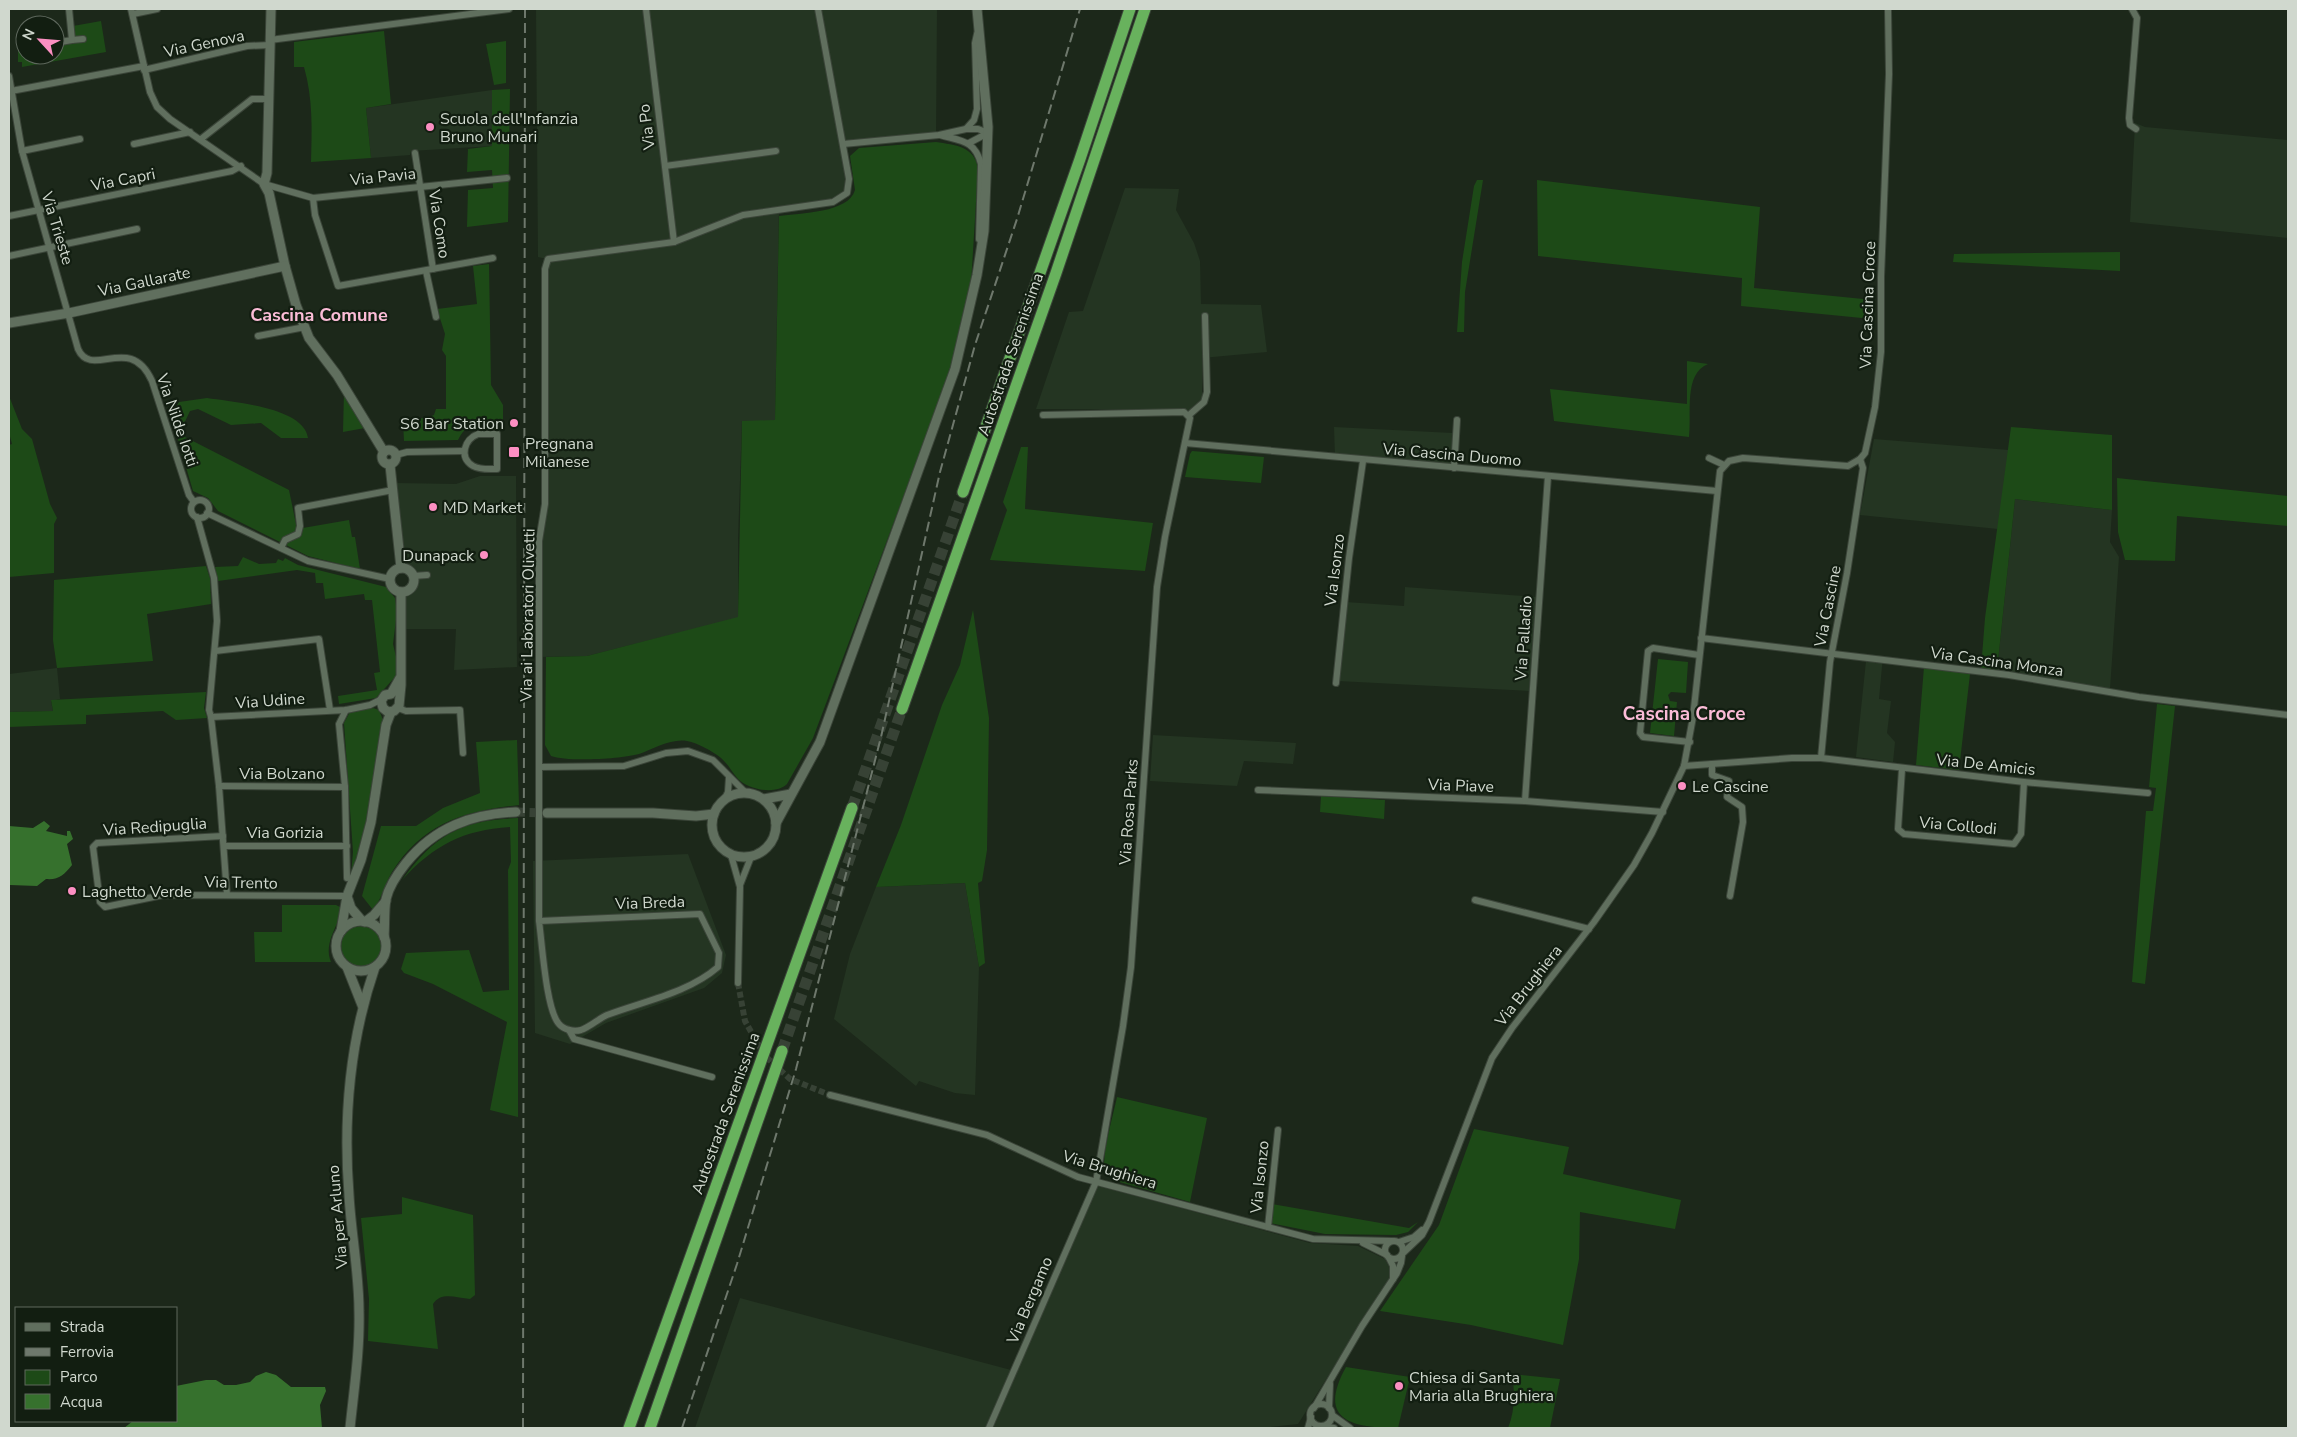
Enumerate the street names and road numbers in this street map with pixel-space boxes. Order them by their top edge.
street label: Via Genova [161,25,247,63]
street label: Via Po [633,103,661,152]
street label: Via Capri [88,163,157,197]
street label: Via Pavia [348,163,417,191]
street label: Via Como [423,187,455,260]
street label: Via Trieste [35,188,79,268]
street label: Via Cascina Croce [1855,241,1881,370]
street label: Via Gallarate [95,261,192,303]
street label: Autostrada Serenissima [973,270,1049,439]
street label: Via Nilde Iotti [151,370,203,470]
street label: Via Cascina Duomo [1381,438,1522,472]
street label: Via ai Laboratori Olivetti [515,528,541,703]
street label: Via Isonzo [1319,532,1350,609]
street label: Via Cascine [1809,563,1847,650]
street label: Via Palladio [1510,595,1538,682]
street label: Via Cascina Monza [1928,642,2065,682]
street label: Via Udine [234,688,306,714]
street label: Via De Amicis [1934,749,2037,781]
street label: Via Rosa Parks [1114,758,1144,867]
street label: Via Bolzano [238,763,325,785]
street label: Via Piave [1427,774,1494,798]
street label: Via Redipuglia [101,812,208,842]
street label: Via Collodi [1917,812,1998,840]
street label: Via Gorizia [246,822,323,844]
street label: Via Trento [203,871,278,895]
street label: Via Breda [614,891,685,915]
street label: Via Brughiera [1489,940,1568,1032]
street label: Autostrada Serenissima [686,1029,766,1197]
street label: Via Isonzo [1245,1139,1275,1216]
street label: Via Brughiera [1059,1145,1160,1195]
street label: Via per Arluno [322,1164,354,1271]
street label: Via Bergamo [1001,1253,1058,1348]

